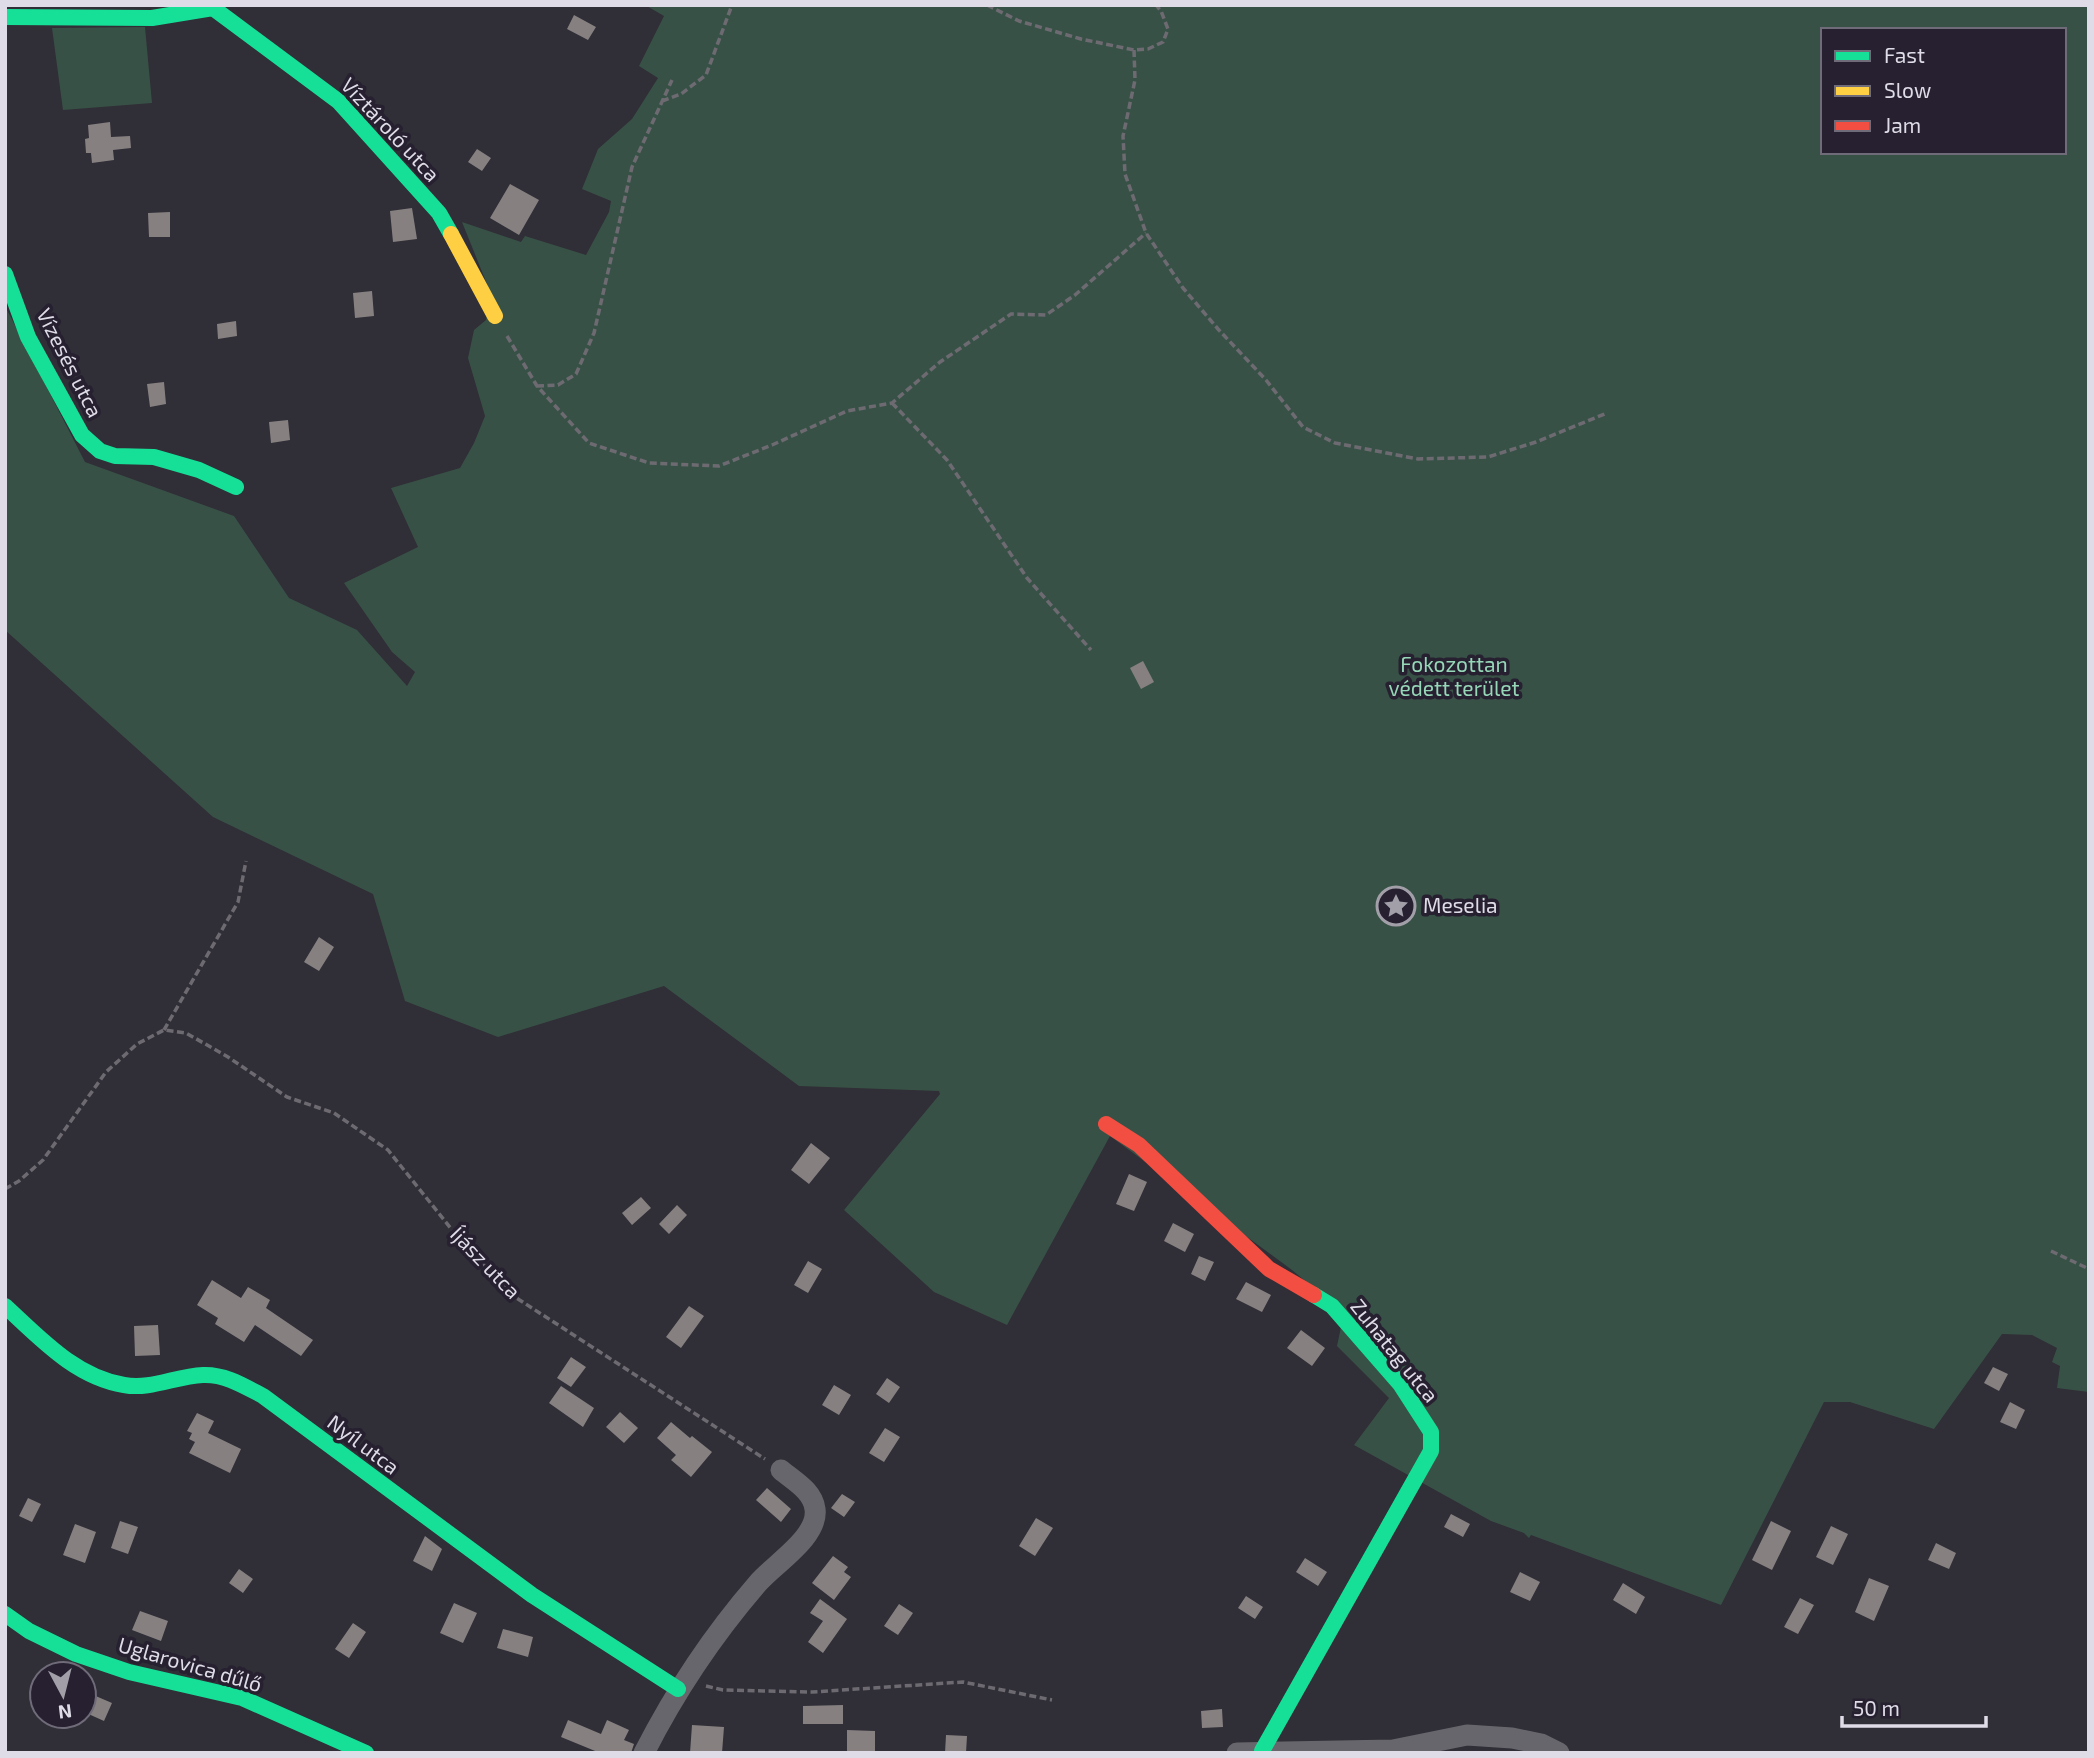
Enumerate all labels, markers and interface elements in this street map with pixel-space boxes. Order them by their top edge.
legend [1821,28,2066,154]
text: Fast [1884,42,1925,67]
street label: Víztároló utca [337,72,446,186]
text: Slow [1884,77,1931,102]
text: Jam [1884,112,1921,137]
street label: Vízesés utca [32,304,109,421]
park label: Fokozottan védett terület [1388,651,1520,700]
place icon: Meselia [1375,885,1417,927]
place label: Meselia [1423,892,1498,917]
street label: Íjász utca [445,1221,526,1304]
street label: Zuhatag utca [1346,1294,1444,1407]
street label: Nyíl utca [323,1409,405,1479]
street label: Uglarovica dűlő [116,1631,265,1696]
north arrow [28,1660,98,1730]
scale bar [1842,1684,1986,1728]
text: 50 m [1853,1695,1900,1720]
text: N [57,1700,73,1725]

